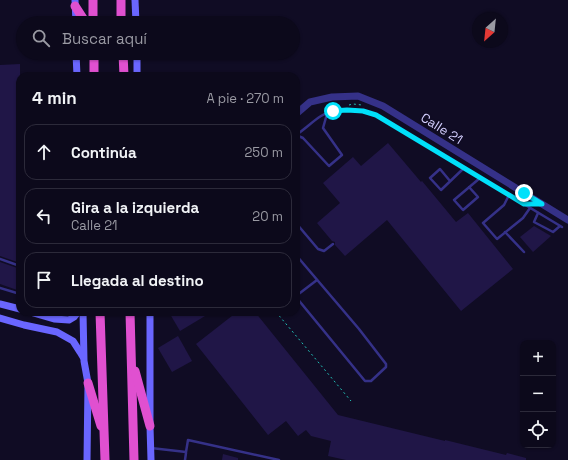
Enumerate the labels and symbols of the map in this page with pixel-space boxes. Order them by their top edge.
north arrow [472,12,508,48]
route start [324,102,342,120]
street label: Calle 21 [418,109,466,148]
route end [515,184,533,202]

